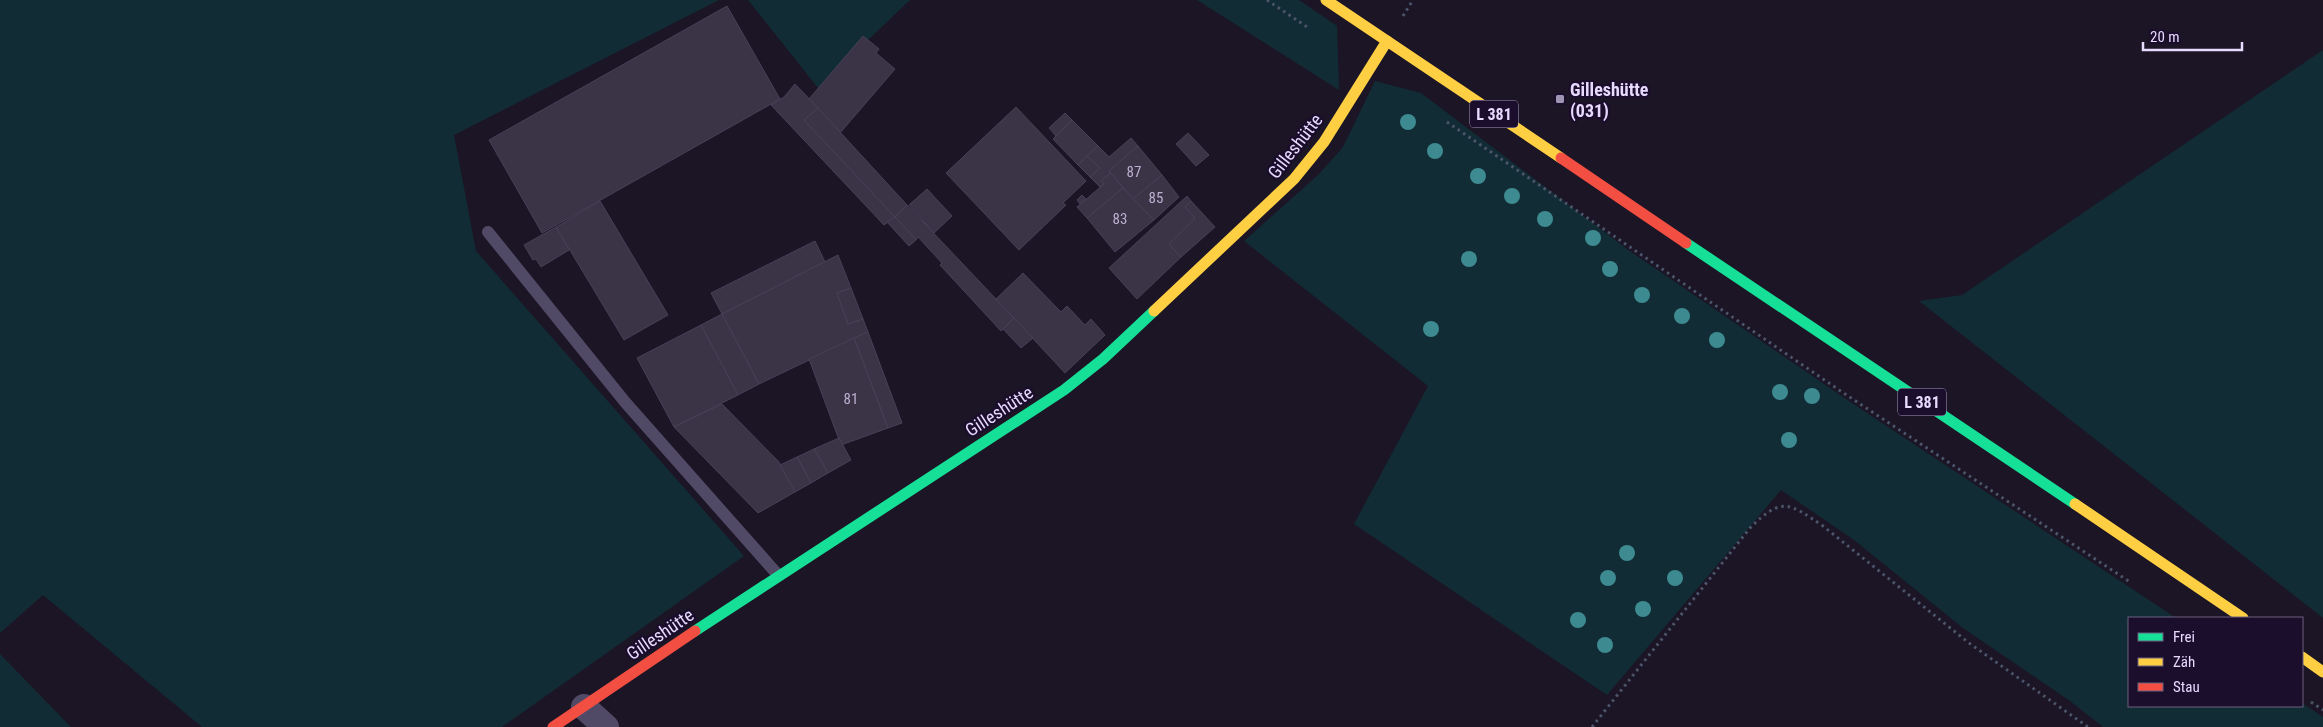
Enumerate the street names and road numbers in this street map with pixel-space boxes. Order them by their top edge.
road number: L 381 [1470,100,1518,128]
street label: Gilleshütte [1263,110,1327,182]
street label: Gilleshütte [961,381,1037,441]
road number: L 381 [1898,388,1946,416]
street label: Gilleshütte [623,604,697,664]

